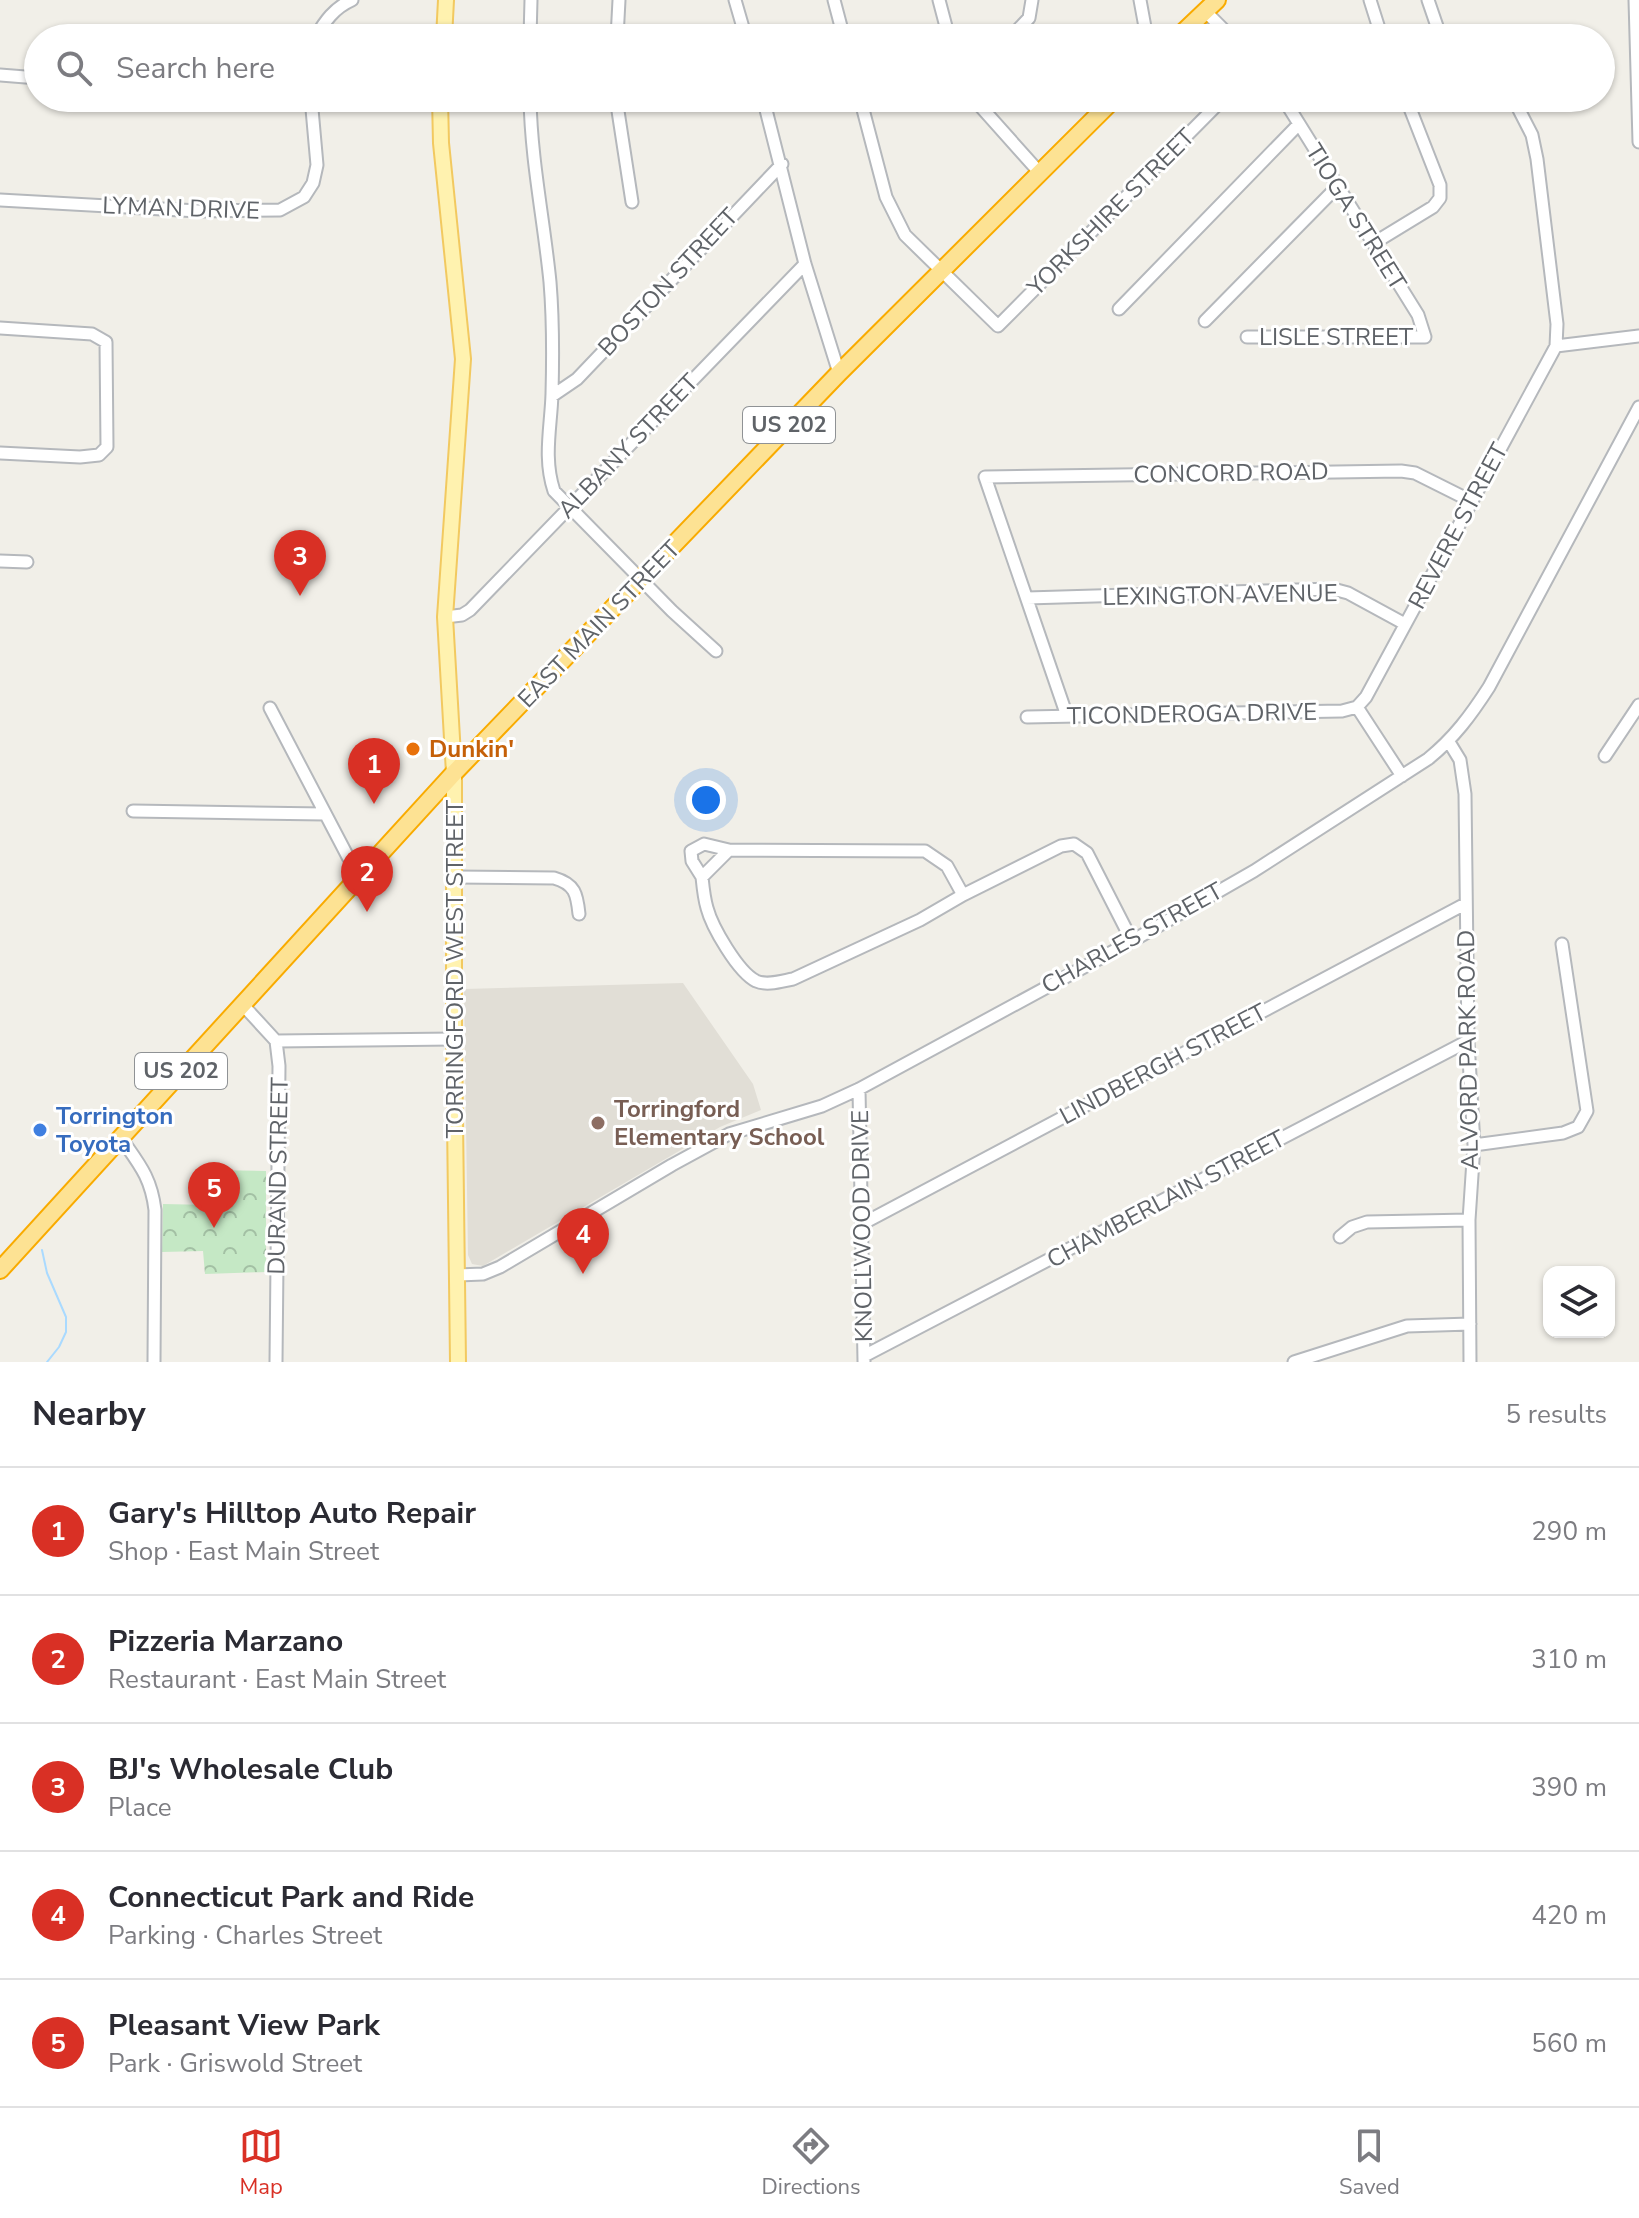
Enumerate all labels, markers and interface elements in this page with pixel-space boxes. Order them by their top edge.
search box [24,24,1615,112]
icon: search [52,46,96,90]
text: Search here [116,48,275,89]
street label: YORKSHIRE STREET [1020,121,1202,303]
street label: TIOGA STREET [1298,138,1414,297]
street label: LYMAN DRIVE [102,189,260,227]
street label: BOSTON STREET [591,201,745,363]
street label: LISLE STREET [1259,321,1414,353]
street label: ALBANY STREET [551,366,706,525]
road number: US 202 [743,407,835,443]
street label: REVERE STREET [1401,437,1515,615]
street label: CONCORD ROAD [1133,455,1329,491]
pin: 3 [274,530,326,596]
street label: EAST MAIN STREET [511,533,688,715]
street label: LEXINGTON AVENUE [1102,577,1338,613]
street label: TICONDEROGA DRIVE [1067,696,1317,732]
place label: Dunkin' [429,733,514,765]
pin: 1 [348,738,400,804]
marker: Dunkin' [404,740,422,758]
your location [686,780,726,820]
street label: TORRINGFORD WEST STREET [439,799,471,1138]
pin: 2 [341,846,393,912]
street label: CHARLES STREET [1036,875,1229,1001]
street label: ALVORD PARK ROAD [1450,930,1486,1170]
street label: LINDBERGH STREET [1054,996,1272,1132]
road number: US 202 [135,1053,227,1089]
street label: DURAND STREET [260,1077,296,1275]
place label: Torringford Elementary School [614,1093,825,1153]
place label: Torrington Toyota [56,1100,173,1160]
street label: KNOLLWOOD DRIVE [844,1110,880,1342]
marker: Torringford Elementary School [589,1114,607,1132]
marker: Torrington Toyota [31,1121,49,1139]
street label: CHAMBERLAIN STREET [1041,1122,1291,1276]
pin: 5 [188,1162,240,1228]
pin: 4 [557,1208,609,1274]
map controls [1543,1266,1615,1338]
button: layers [1543,1266,1615,1338]
text: Nearby [32,1391,146,1437]
text: 5 results [1506,1397,1607,1432]
text: Gary's Hilltop Auto Repair [108,1493,476,1534]
text: 1 [50,1514,66,1549]
text: 290 m [1531,1514,1607,1549]
text: Shop · East Main Street [108,1534,379,1569]
text: Pizzeria Marzano [108,1621,343,1662]
text: 2 [50,1642,66,1677]
text: 310 m [1531,1642,1607,1677]
text: Restaurant · East Main Street [108,1662,446,1697]
text: BJ's Wholesale Club [108,1749,393,1790]
text: 3 [50,1770,66,1805]
text: 390 m [1531,1770,1607,1805]
text: Place [108,1790,172,1825]
text: Connecticut Park and Ride [108,1877,474,1918]
text: 4 [50,1898,66,1933]
text: 420 m [1531,1898,1607,1933]
text: Parking · Charles Street [108,1918,382,1953]
text: Pleasant View Park [108,2005,380,2046]
text: 5 [50,2026,66,2061]
text: 560 m [1531,2026,1607,2061]
text: Park · Griswold Street [108,2046,362,2081]
tab: Map [239,2124,283,2202]
tab: Directions [762,2124,861,2202]
tab: Saved [1339,2124,1400,2202]

